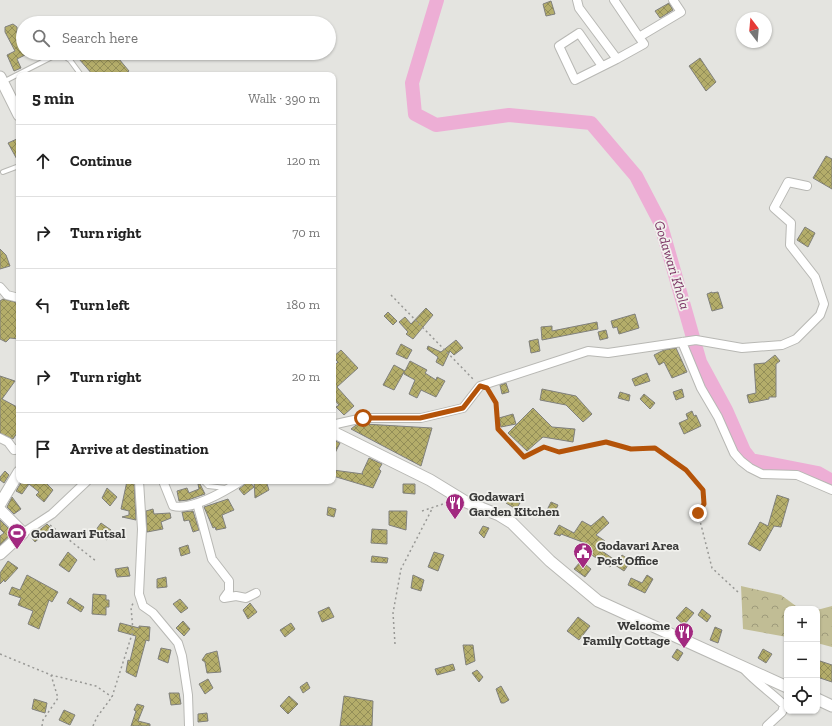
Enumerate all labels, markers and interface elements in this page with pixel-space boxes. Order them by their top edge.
north arrow [736,12,772,48]
search box [16,16,336,60]
icon: search [30,27,52,49]
text: Search here [62,29,138,47]
text: 5 min [32,88,74,108]
text: Walk · 390 m [248,91,320,106]
icon: ahead [32,150,54,172]
text: Continue [70,152,132,170]
text: 120 m [287,153,320,168]
water label: Godawari Khola [650,219,694,311]
icon: right [32,222,54,244]
text: Turn right [70,224,141,242]
text: 70 m [292,225,320,240]
icon: left [32,294,54,316]
text: Turn left [70,296,130,314]
text: 180 m [286,297,320,312]
icon: right [32,366,54,388]
text: Turn right [70,368,141,386]
text: 20 m [292,369,320,384]
route start [354,409,372,427]
icon: arrive [32,438,54,460]
text: Arrive at destination [70,440,209,458]
place label: Godawari Garden Kitchen [469,489,560,519]
restaurant icon: Godawari Garden Kitchen [444,492,466,520]
route end [689,504,707,522]
sports icon: Godawari Futsal [6,522,28,550]
place label: Godawari Futsal [31,526,126,541]
place label: Godavari Area Post Office [597,538,679,568]
public building icon: Godavari Area Post Office [572,541,594,569]
map controls [784,606,820,714]
button: + [784,606,820,642]
place label: Welcome Family Cottage [583,618,671,648]
restaurant icon: Welcome Family Cottage [673,621,695,649]
button: − [784,642,820,678]
button: locate [784,678,820,714]

